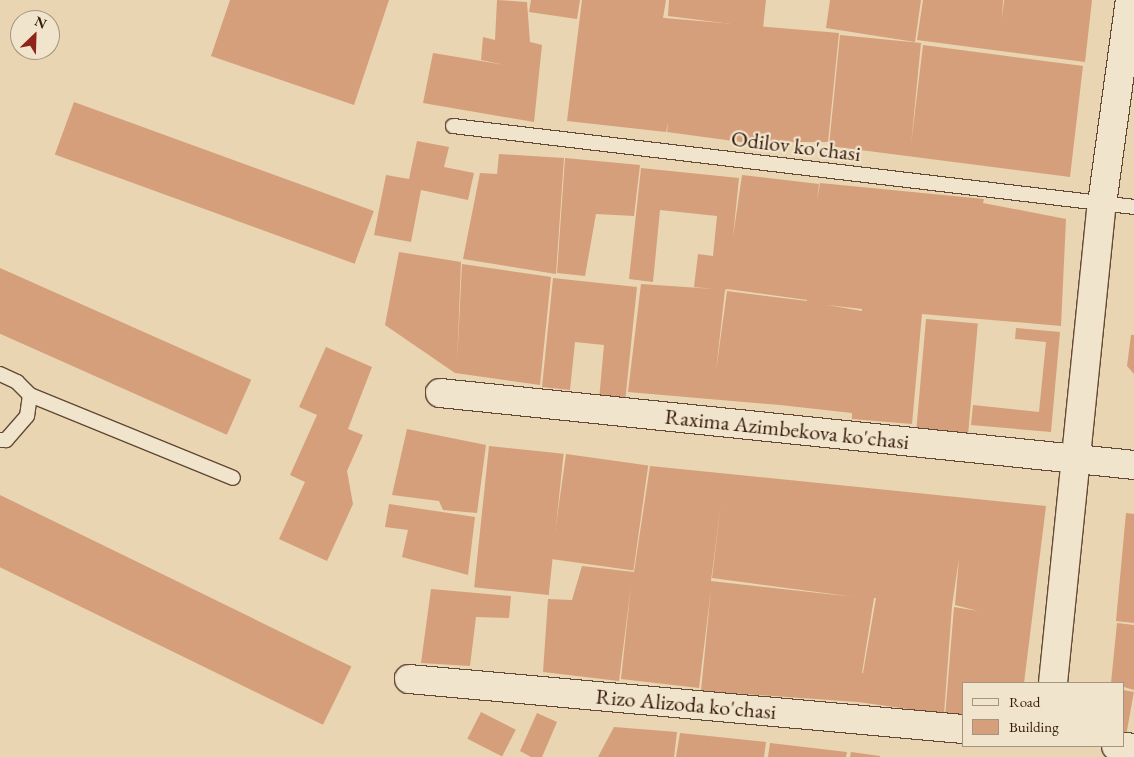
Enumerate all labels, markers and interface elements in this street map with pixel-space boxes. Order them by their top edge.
north arrow [10,10,60,60]
text: N [32,12,50,33]
street label: Odilov ko'chasi [730,125,862,167]
street label: Raxima Azimbekova ko'chasi [663,403,911,455]
legend [962,682,1124,747]
street label: Rizo Alizoda ko'chasi [595,683,777,725]
text: Road [1009,692,1040,711]
text: Building [1009,717,1059,736]

